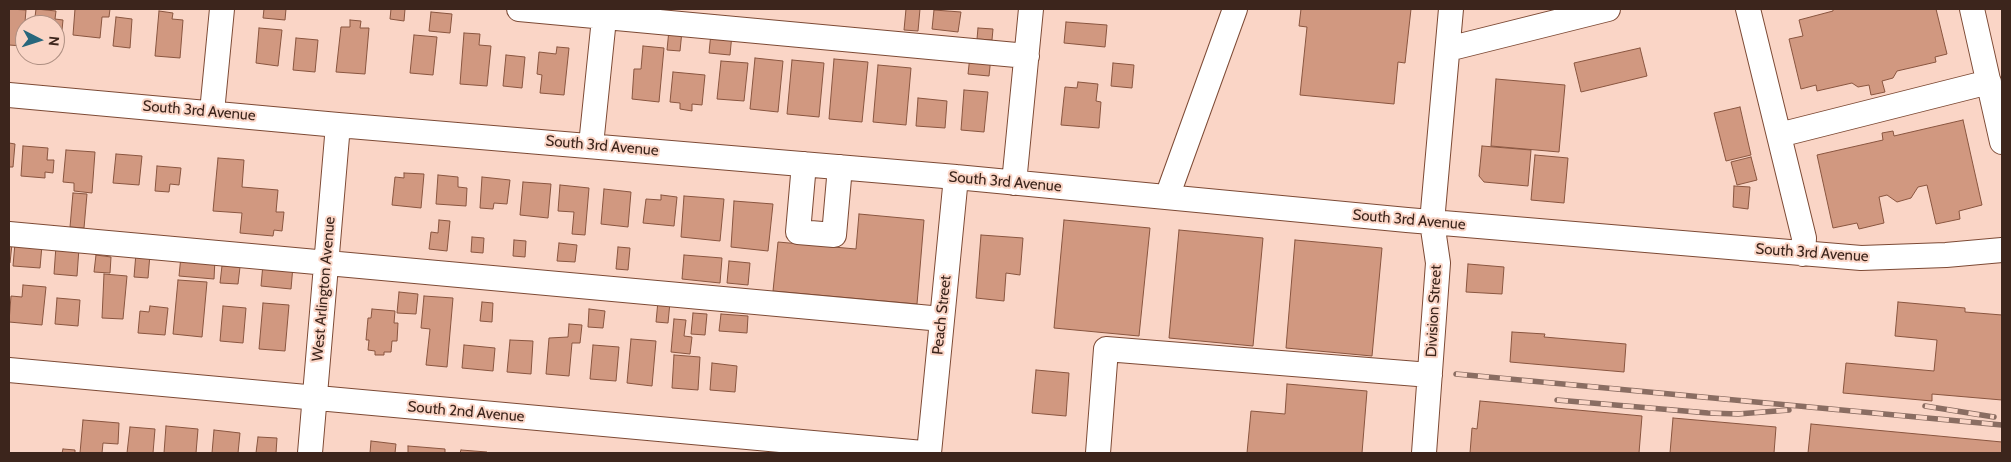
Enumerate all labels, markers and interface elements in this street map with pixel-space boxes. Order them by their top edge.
north arrow [15,15,65,65]
text: N [45,36,63,47]
street label: South 3rd Avenue [142,97,256,125]
street label: South 3rd Avenue [545,132,659,160]
street label: South 3rd Avenue [948,168,1062,196]
street label: South 3rd Avenue [1352,206,1466,234]
street label: West Arlington Avenue [309,216,339,362]
street label: South 3rd Avenue [1755,240,1869,266]
street label: Division Street [1423,264,1445,358]
street label: Peach Street [929,274,955,356]
street label: South 2nd Avenue [407,398,525,426]

